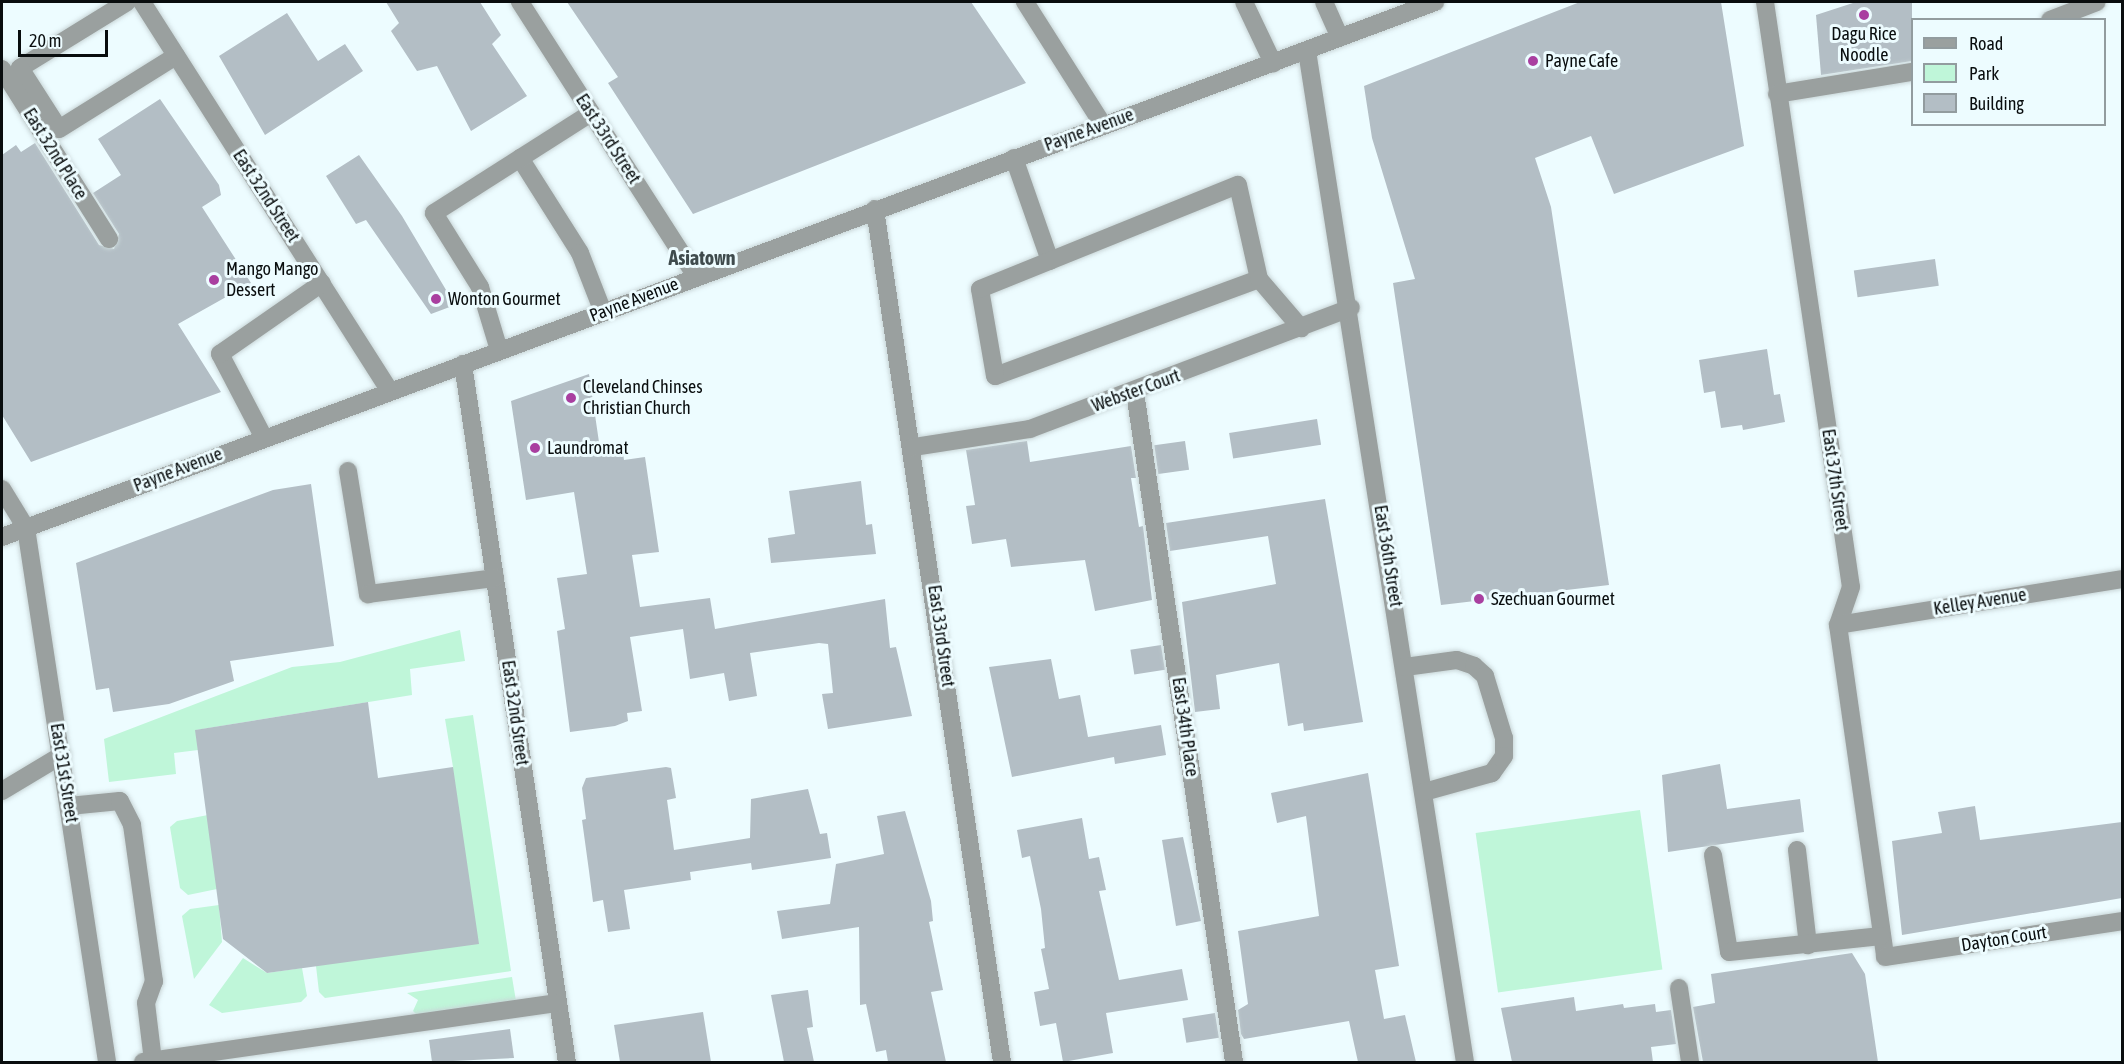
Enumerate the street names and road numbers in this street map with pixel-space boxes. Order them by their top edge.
street label: East 33rd Street [571,90,645,188]
street label: East 32nd Place [18,104,92,204]
street label: Payne Avenue [1041,104,1137,156]
street label: East 32nd Street [228,146,304,246]
street label: Payne Avenue [587,273,681,327]
street label: Webster Court [1089,365,1183,417]
street label: East 37th Street [1817,428,1853,532]
street label: Payne Avenue [131,443,225,497]
street label: East 36th Street [1369,504,1407,608]
street label: East 33rd Street [923,584,959,688]
street label: Kelley Avenue [1932,584,2028,620]
street label: East 32nd Street [497,659,533,767]
street label: East 34th Place [1167,676,1203,778]
street label: East 31st Street [45,722,83,824]
street label: Dayton Court [1960,922,2048,956]

